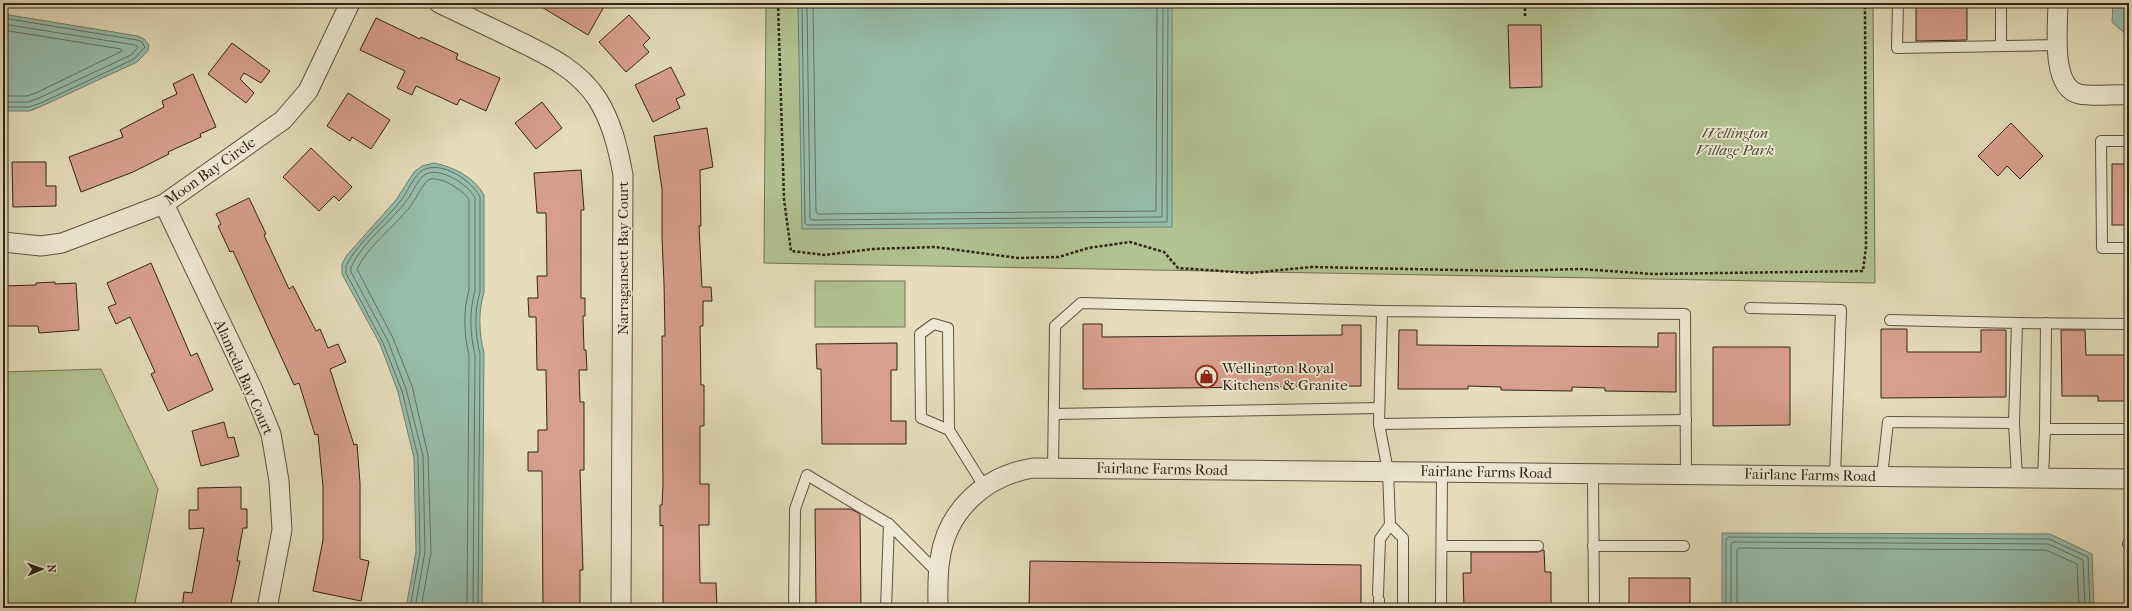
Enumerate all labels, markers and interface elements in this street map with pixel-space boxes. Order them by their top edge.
park label: Wellington Village Park [1696,124,1774,159]
street label: Moon Bay Circle [161,133,259,209]
street label: Narragansett Bay Court [614,180,632,335]
street label: Alameda Bay Court [210,316,278,438]
place label: Wellington Royal Kitchens & Granite [1221,359,1348,394]
shop icon: Wellington Royal Kitchens & Granite [1194,364,1220,390]
street label: Fairlane Farms Road [1096,459,1229,479]
street label: Fairlane Farms Road [1420,462,1553,482]
street label: Fairlane Farms Road [1744,465,1877,485]
north arrow [22,549,62,589]
text: N [45,564,58,574]

